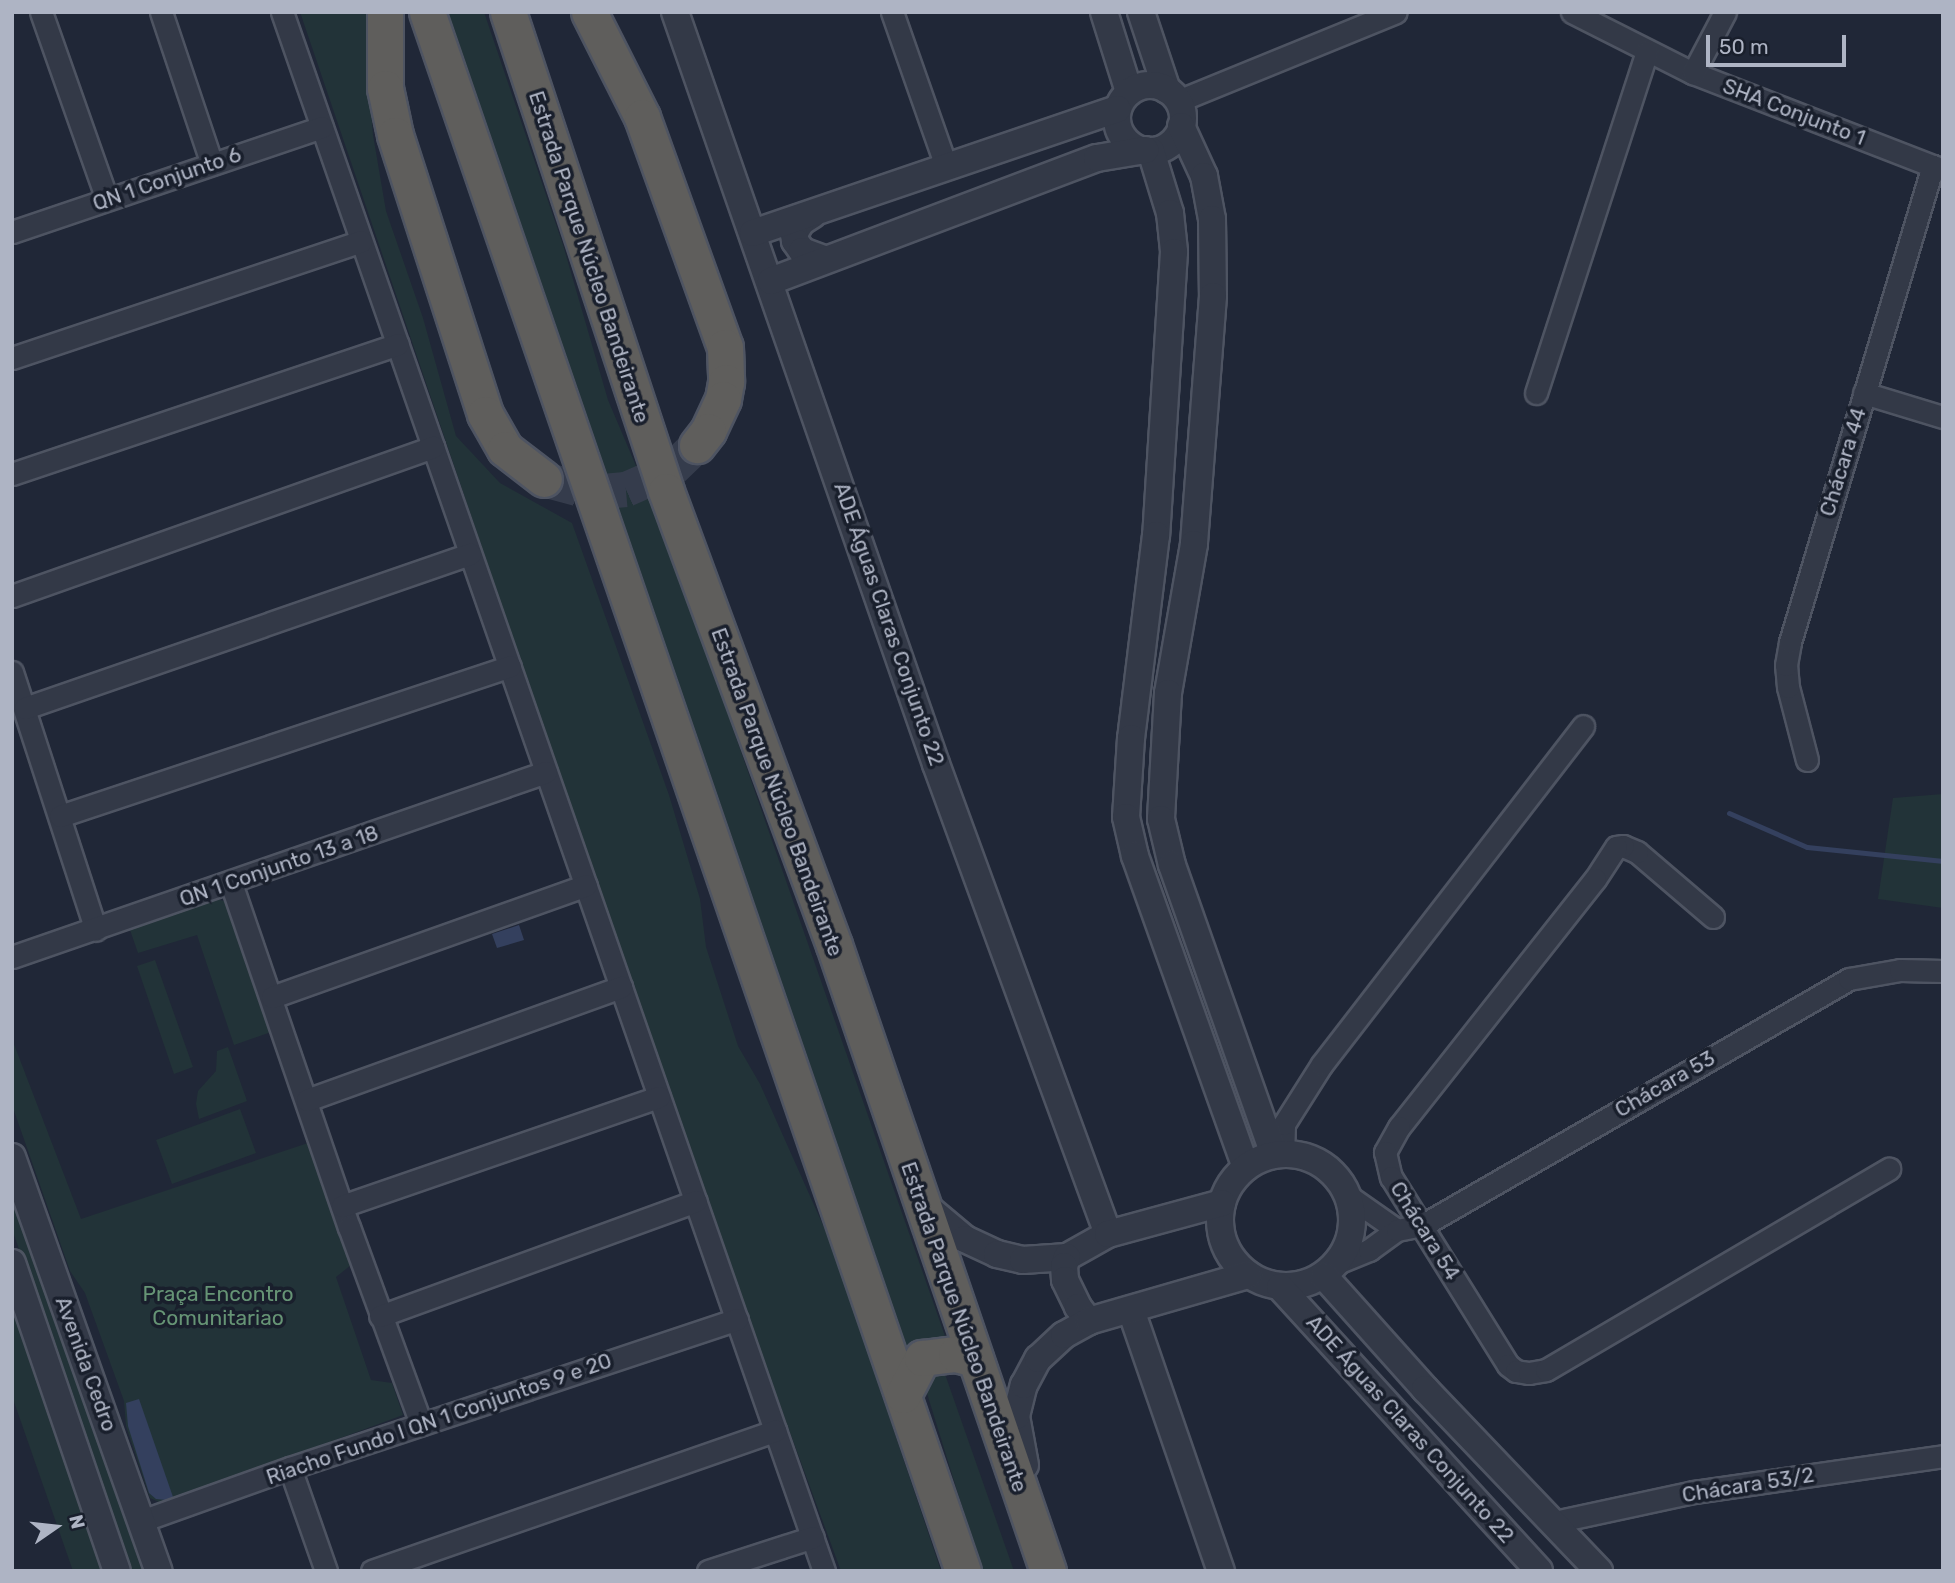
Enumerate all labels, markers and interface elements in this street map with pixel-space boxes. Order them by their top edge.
scale bar [1710,21,1850,65]
text: 50 m [1719,34,1769,59]
street label: SHA Conjunto 1 [1719,73,1869,151]
street label: Estrada Parque Núcleo Bandeirante [523,88,655,426]
street label: QN 1 Conjunto 6 [89,142,245,216]
street label: Chácara 44 [1815,405,1871,519]
street label: ADE Águas Claras Conjunto 22 [829,479,949,769]
street label: Estrada Parque Núcleo Bandeirante [706,624,848,960]
street label: QN 1 Conjunto 13 a 18 [176,820,382,912]
street label: Chácara 53 [1611,1045,1719,1123]
street label: Estrada Parque Núcleo Bandeirante [896,1159,1032,1495]
street label: Chácara 54 [1385,1177,1465,1285]
park label: Praça Encontro Comunitariao [143,1281,293,1331]
street label: Avenida Cedro [50,1293,122,1435]
street label: ADE Águas Claras Conjunto 22 [1301,1310,1519,1548]
street label: Riacho Fundo I QN 1 Conjuntos 9 e 20 [263,1348,615,1490]
street label: Chácara 53/2 [1680,1462,1816,1508]
north arrow [21,1492,91,1562]
text: N [64,1512,90,1531]

